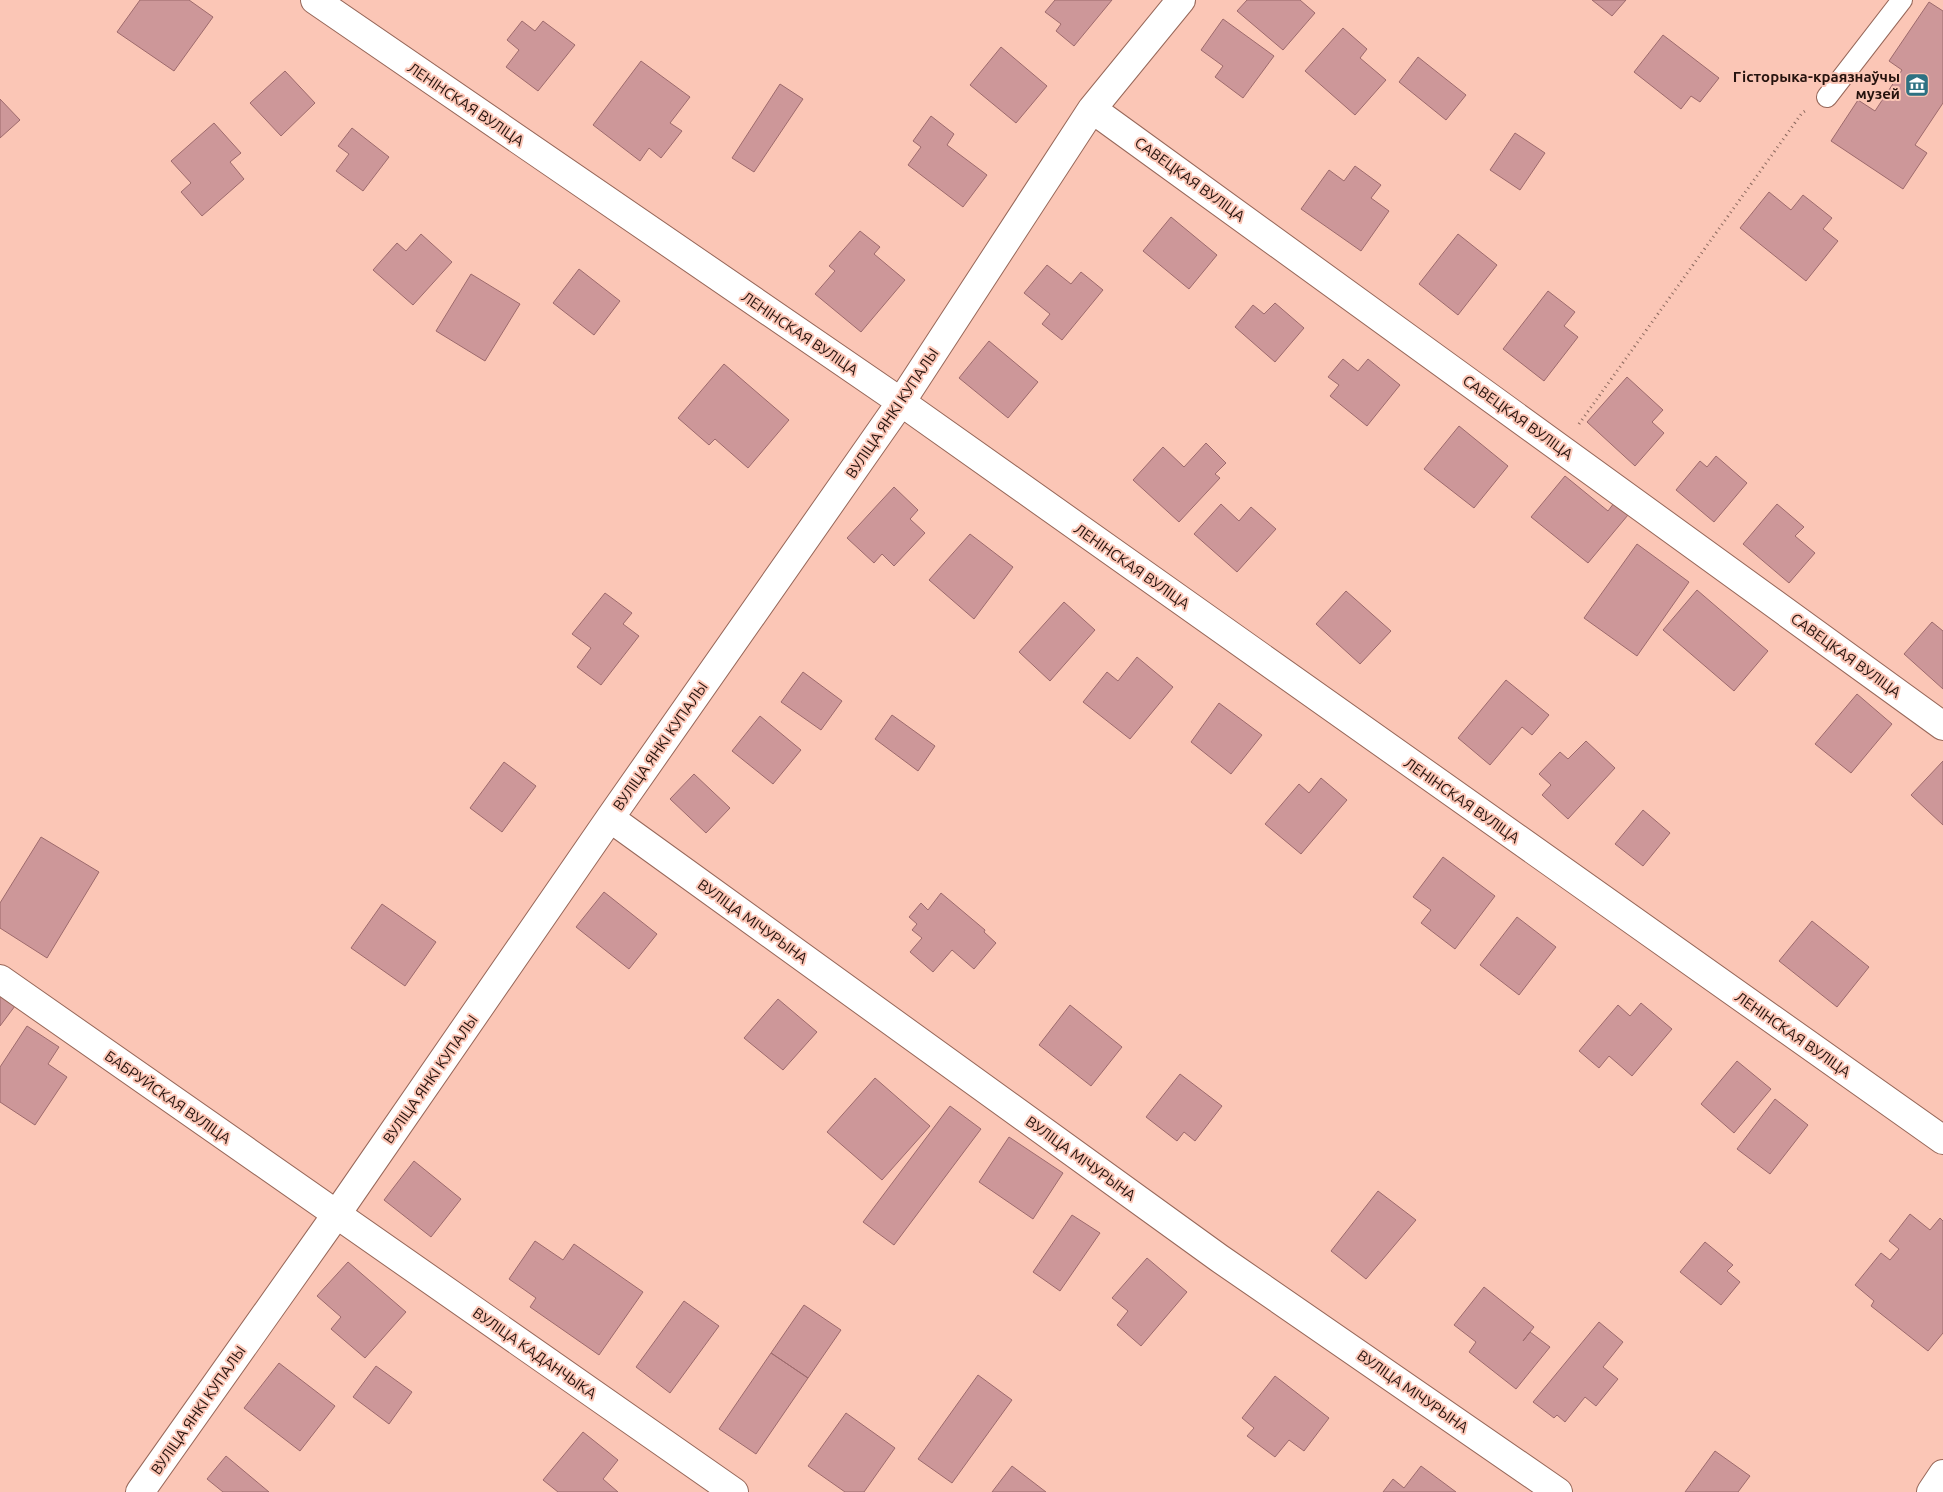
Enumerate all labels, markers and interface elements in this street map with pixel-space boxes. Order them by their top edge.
street label: ЛЕНІНСКАЯ ВУЛІЦА [404,59,528,149]
place label: Гісторыка-краязнаўчы музей [1733,68,1900,102]
museum icon: Гісторыка-краязнаўчы музей [1904,72,1930,98]
street label: САВЕЦКАЯ ВУЛІЦА [1132,133,1249,225]
street label: ЛЕНІНСКАЯ ВУЛІЦА [738,288,862,378]
street label: ВУЛІЦА ЯНКІ КУПАЛЫ [842,345,942,481]
street label: САВЕЦКАЯ ВУЛІЦА [1460,371,1577,463]
street label: ЛЕНІНСКАЯ ВУЛІЦА [1071,520,1193,612]
street label: САВЕЦКАЯ ВУЛІЦА [1788,609,1905,701]
street label: ВУЛІЦА ЯНКІ КУПАЛЫ [609,679,711,813]
street label: ЛЕНІНСКАЯ ВУЛІЦА [1401,754,1523,846]
street label: ВУЛІЦА МІЧУРЫНА [695,875,811,967]
street label: ЛЕНІНСКАЯ ВУЛІЦА [1732,988,1854,1080]
street label: ВУЛІЦА ЯНКІ КУПАЛЫ [379,1012,481,1146]
street label: БАБРУЙСКАЯ ВУЛІЦА [102,1047,234,1147]
street label: ВУЛІЦА МІЧУРЫНА [1023,1112,1139,1204]
street label: ВУЛІЦА КАДАНЧЫКА [470,1304,600,1402]
street label: ВУЛІЦА ЯНКІ КУПАЛЫ [147,1343,249,1477]
street label: ВУЛІЦА МІЧУРЫНА [1354,1346,1472,1436]

